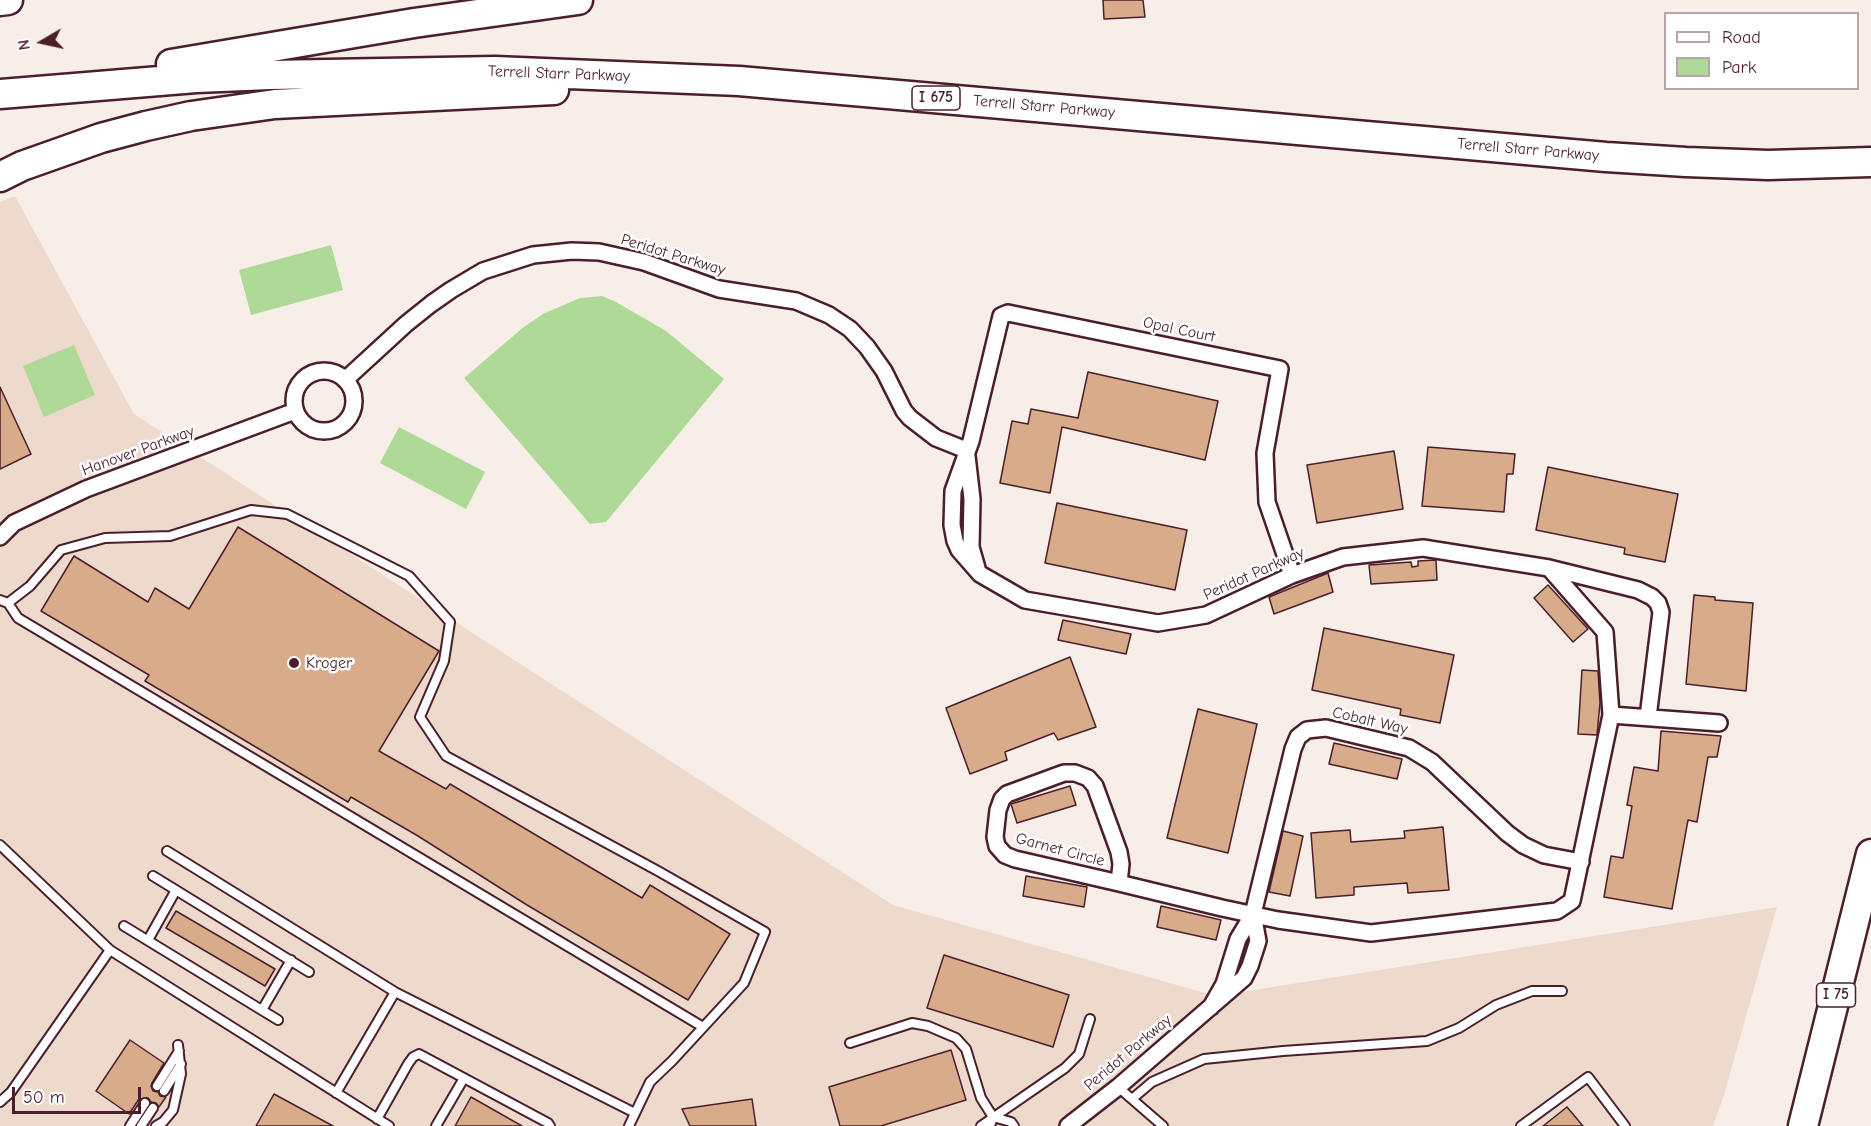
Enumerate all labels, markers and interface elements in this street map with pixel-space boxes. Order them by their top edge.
north arrow [12,12,72,72]
legend [1664,12,1859,90]
text: Road [1722,27,1761,48]
text: N [15,38,34,51]
text: Park [1722,57,1756,78]
street label: Terrell Starr Parkway [487,62,631,86]
road number: I 675 [912,86,960,110]
street label: Terrell Starr Parkway [972,91,1116,123]
street label: Terrell Starr Parkway [1456,134,1600,166]
street label: Peridot Parkway [618,230,728,280]
street label: Opal Court [1141,313,1217,347]
street label: Hanover Parkway [79,422,197,480]
street label: Peridot Parkway [1201,543,1307,605]
place label: Kroger [306,653,352,673]
marker: Kroger [287,656,301,670]
street label: Cobalt Way [1330,703,1410,739]
street label: Garnet Circle [1013,829,1107,871]
road number: I 75 [1816,983,1856,1007]
street label: Peridot Parkway [1080,1011,1176,1095]
scale bar [15,1075,144,1113]
text: 50 m [23,1087,65,1108]

